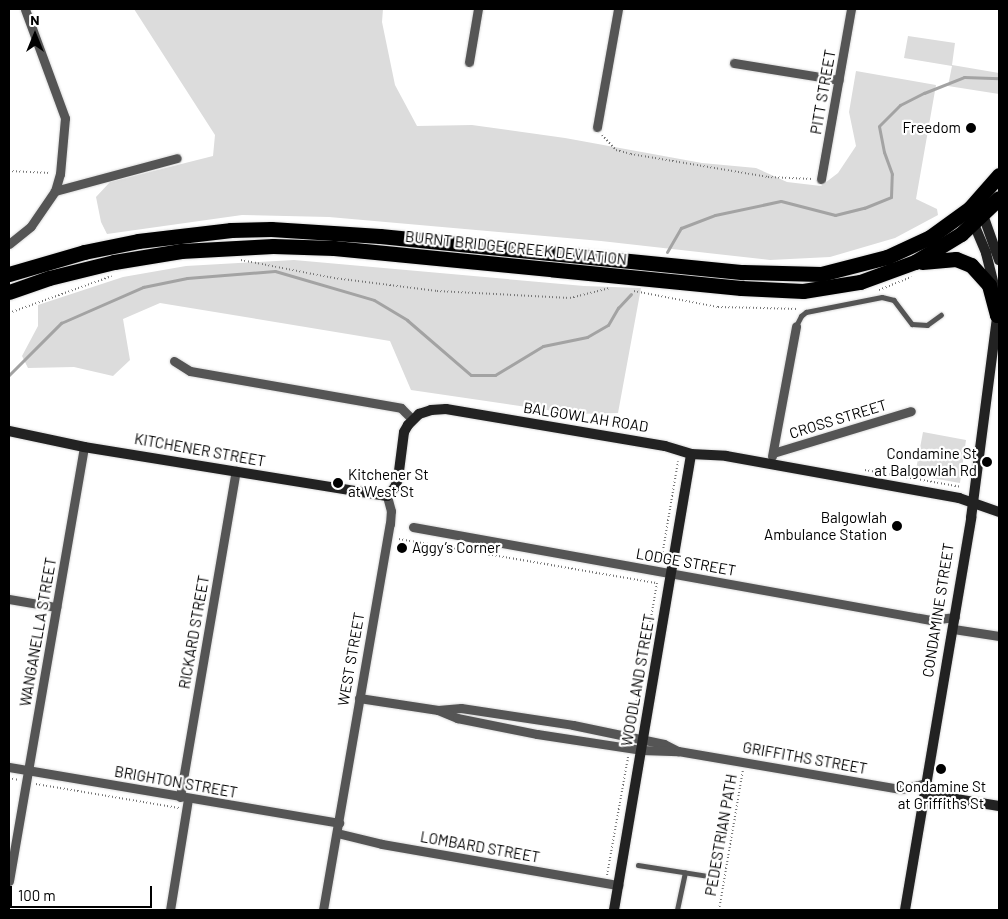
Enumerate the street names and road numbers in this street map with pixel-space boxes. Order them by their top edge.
street label: PITT STREET [807,48,839,136]
street label: BURNT BRIDGE CREEK DEVIATION [404,227,628,269]
street label: CROSS STREET [787,396,889,442]
street label: BALGOWLAH ROAD [522,398,650,436]
street label: KITCHENER STREET [133,430,267,470]
street label: CONDAMINE STREET [918,542,958,678]
street label: LODGE STREET [635,544,737,580]
street label: WANGANELLA STREET [16,556,60,708]
street label: RICKARD STREET [175,574,213,690]
street label: WEST STREET [334,611,368,707]
street label: WOODLAND STREET [617,612,659,748]
street label: GRIFFITHS STREET [741,738,869,778]
street label: BRIGHTON STREET [113,762,239,802]
street label: PEDESTRIAN PATH [701,773,741,897]
street label: LOMBARD STREET [419,828,541,866]

